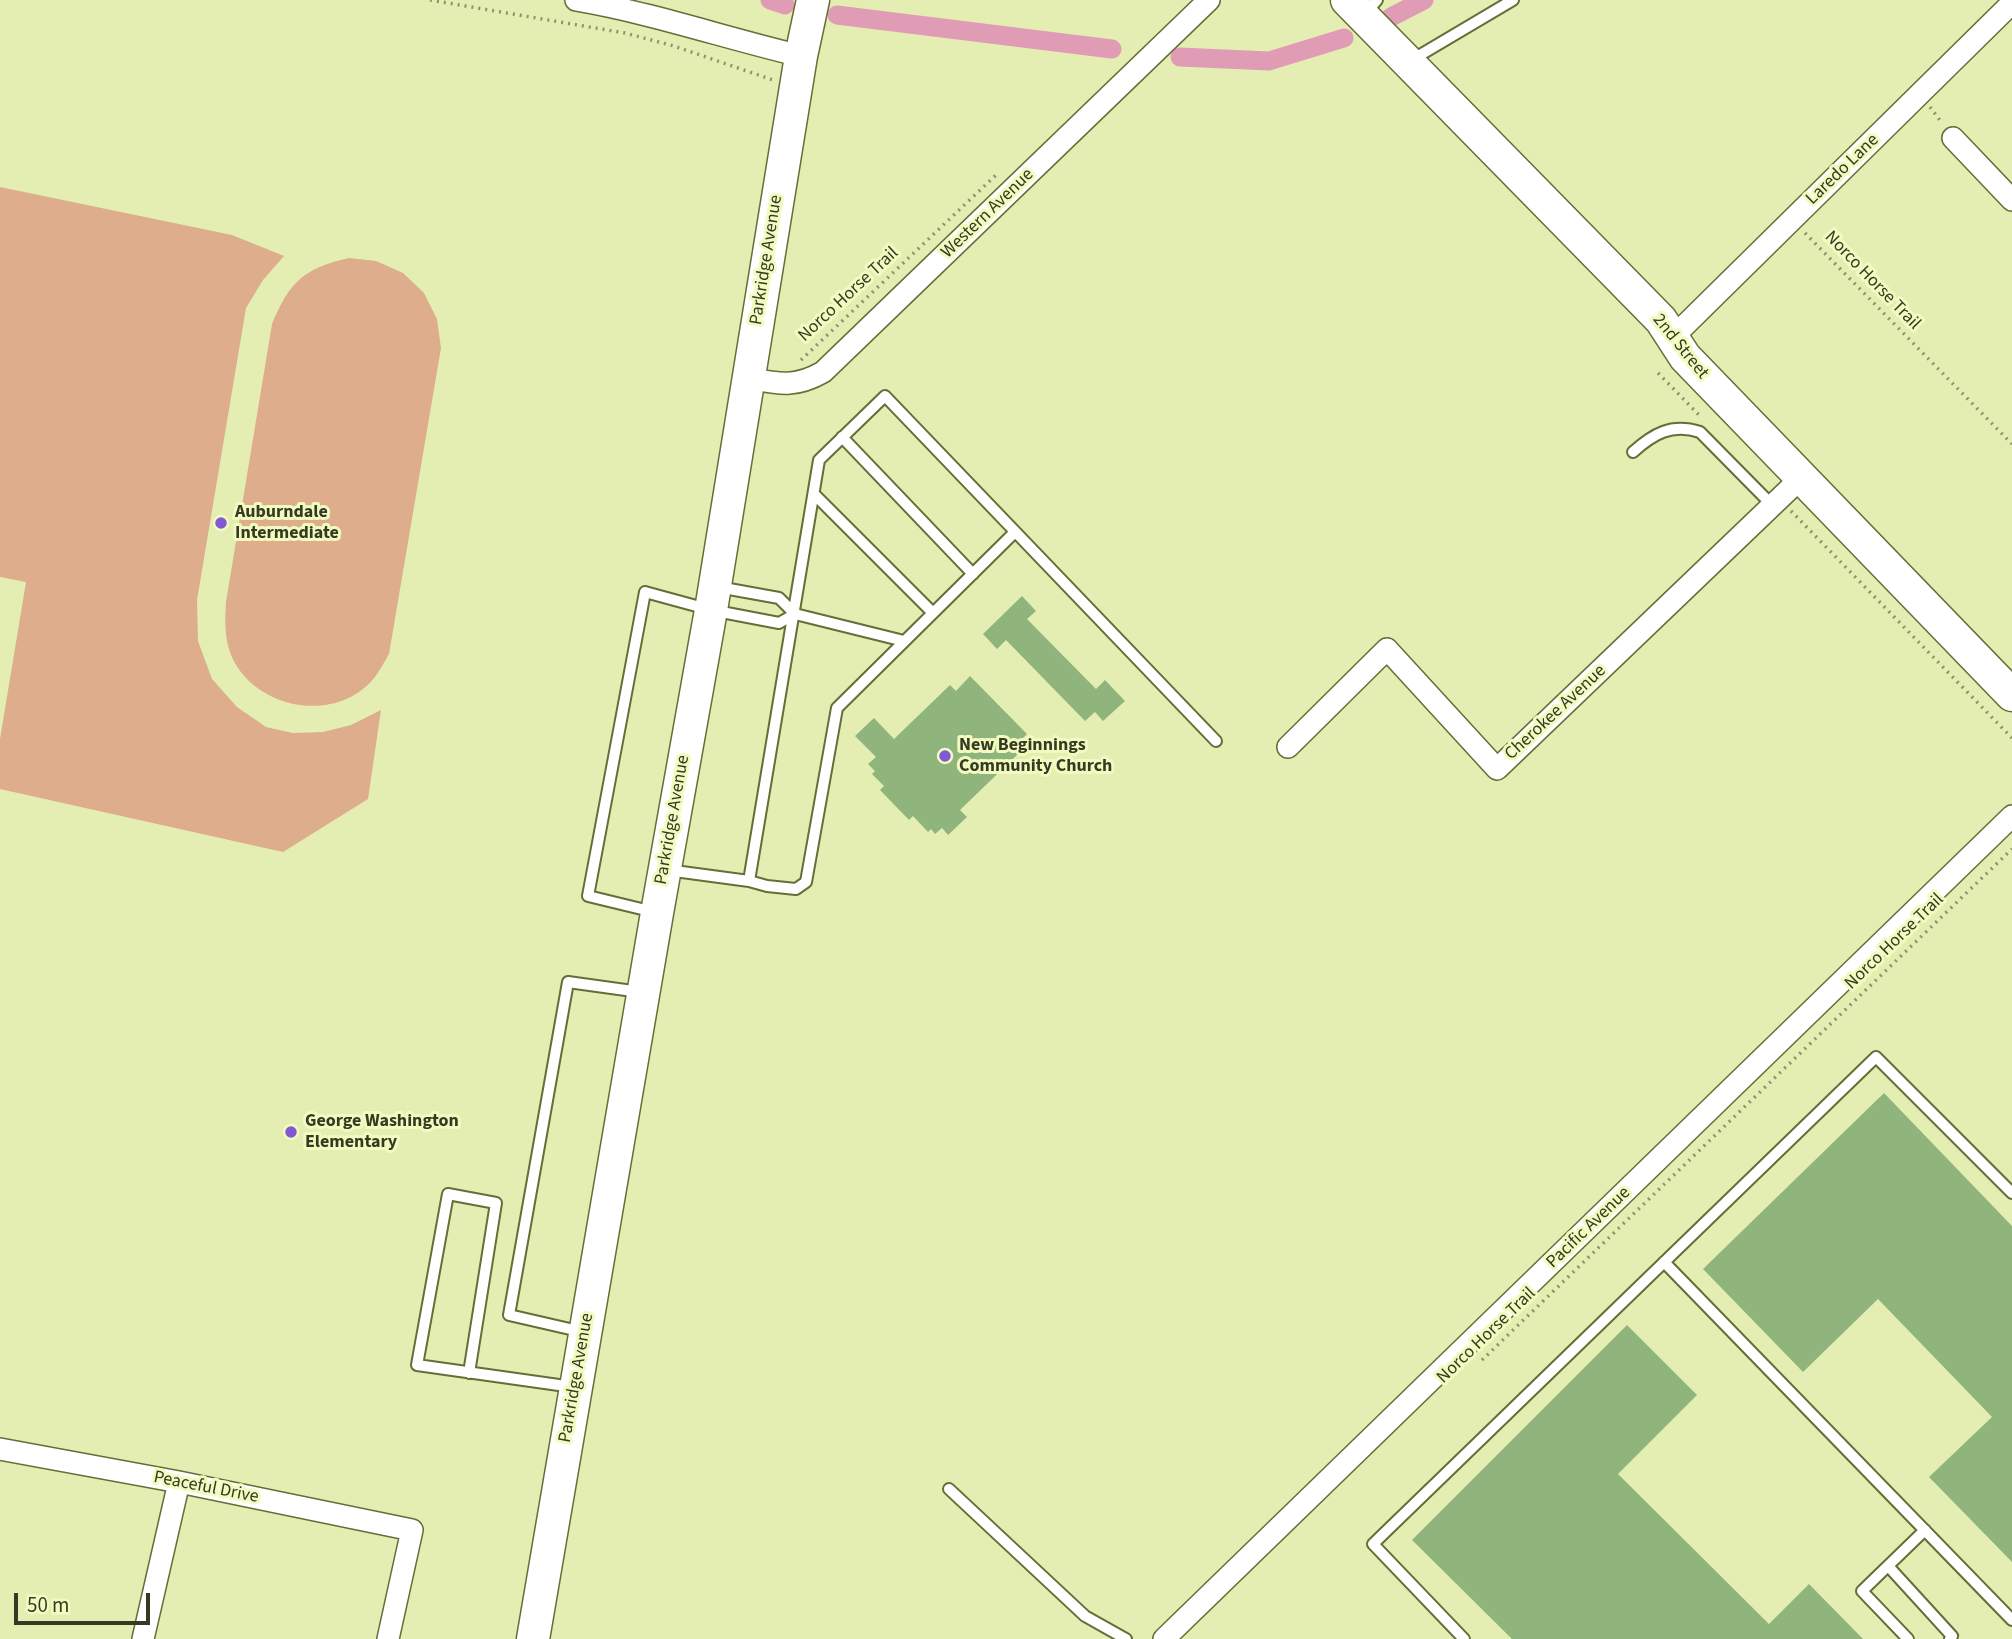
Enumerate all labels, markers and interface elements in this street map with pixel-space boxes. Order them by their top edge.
street label: Laredo Lane [1802,130,1884,210]
street label: Western Avenue [937,164,1039,264]
street label: Parkridge Avenue [746,194,788,326]
street label: Norco Horse Trail [1819,227,1925,335]
street label: Norco Horse Trail [794,243,904,347]
street label: 2nd Street [1647,310,1713,384]
place label: Auburndale Intermediate [235,502,339,544]
marker: Auburndale Intermediate [213,515,229,531]
street label: Cherokee Avenue [1501,661,1611,765]
place label: New Beginnings Community Church [959,735,1112,778]
marker: New Beginnings Community Church [937,748,953,764]
street label: Parkridge Avenue [651,754,695,886]
street label: Norco Horse Trail [1841,889,1949,995]
place label: George Washington Elementary [305,1111,459,1154]
marker: George Washington Elementary [283,1124,299,1140]
street label: Pacific Avenue [1543,1183,1635,1273]
street label: Norco Horse Trail [1433,1283,1541,1389]
street label: Parkridge Avenue [555,1312,599,1444]
street label: Peaceful Drive [152,1467,260,1509]
scale bar [18,1580,154,1624]
text: 50 m [27,1590,69,1620]

